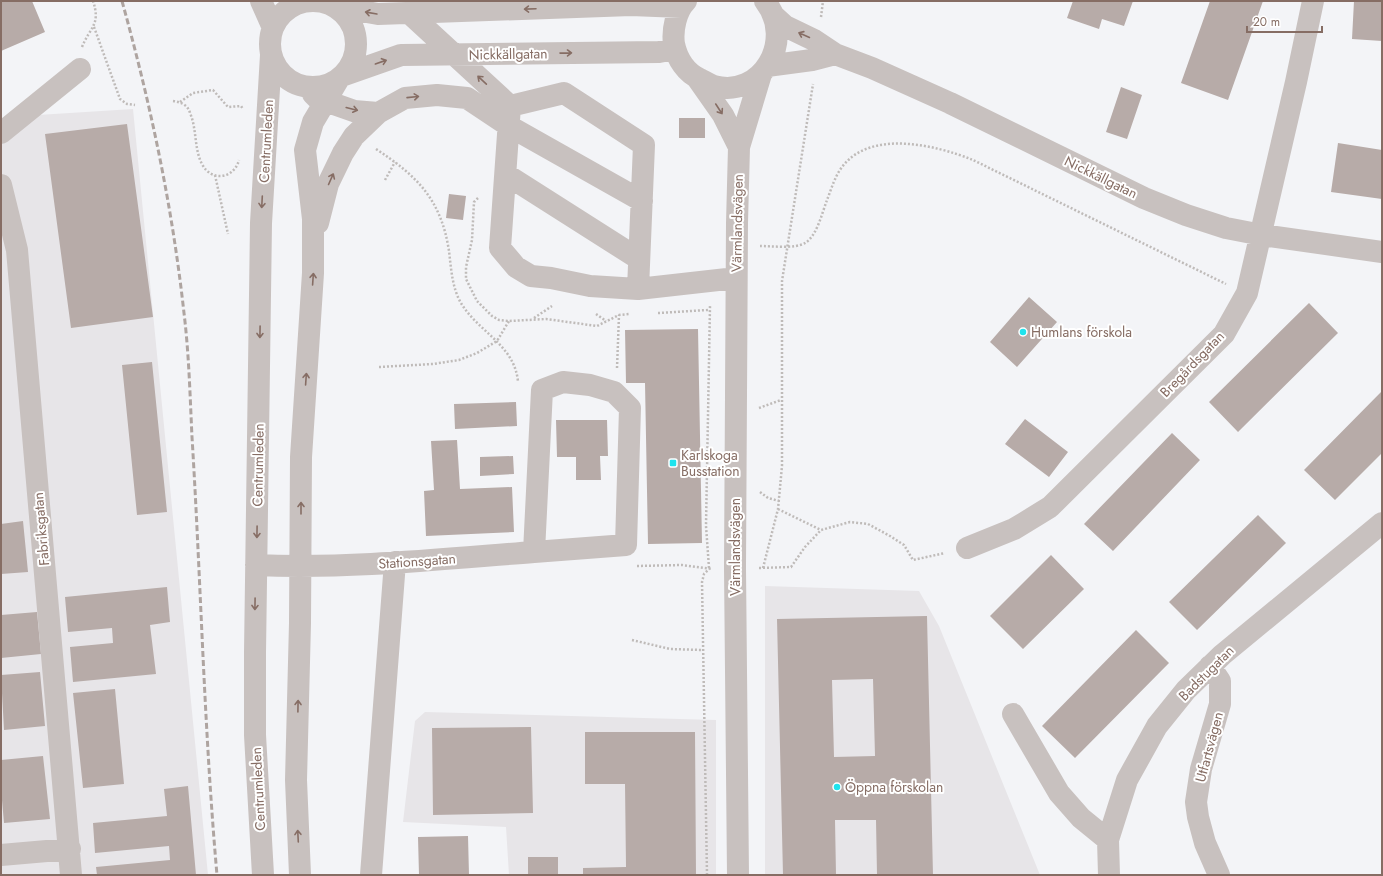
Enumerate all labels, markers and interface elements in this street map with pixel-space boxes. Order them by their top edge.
one-way arrow [524,5,537,12]
scale bar [1247,8,1322,34]
one-way arrow [365,9,378,17]
text: 20 m [1253,13,1280,31]
one-way arrow [799,31,811,39]
street label: Nickkällgatan [468,43,548,65]
one-way arrow [559,49,572,57]
one-way arrow [374,58,387,65]
one-way arrow [477,75,487,85]
one-way arrow [406,94,419,101]
street label: Centrumleden [254,99,278,183]
one-way arrow [715,103,723,114]
one-way arrow [345,106,358,114]
street label: Nickkällgatan [1061,151,1141,203]
one-way arrow [328,173,335,185]
street label: Värmlandsvägen [726,174,748,272]
one-way arrow [259,195,266,208]
one-way arrow [309,273,316,286]
place label: Humlans förskola [1031,322,1132,342]
one-way arrow [256,325,263,338]
street label: Bregårdsgatan [1155,326,1229,402]
marker: Humlans förskola [1018,327,1028,337]
one-way arrow [303,373,310,386]
street label: Centrumleden [247,423,269,507]
place label: Karlskoga Busstation [681,445,740,481]
marker: Karlskoga Busstation [668,458,678,468]
street label: Fabriksgatan [28,491,54,567]
street label: Värmlandsvägen [725,498,745,596]
one-way arrow [297,502,305,515]
one-way arrow [253,525,260,538]
street label: Stationsgatan [378,548,456,574]
one-way arrow [252,597,259,610]
street label: Badstugatan [1174,641,1238,705]
one-way arrow [294,700,301,713]
street label: Utfartsvägen [1190,710,1228,784]
street label: Centrumleden [246,747,270,831]
place label: Öppna förskolan [845,777,943,797]
marker: Öppna förskolan [832,782,842,792]
one-way arrow [295,830,302,843]

